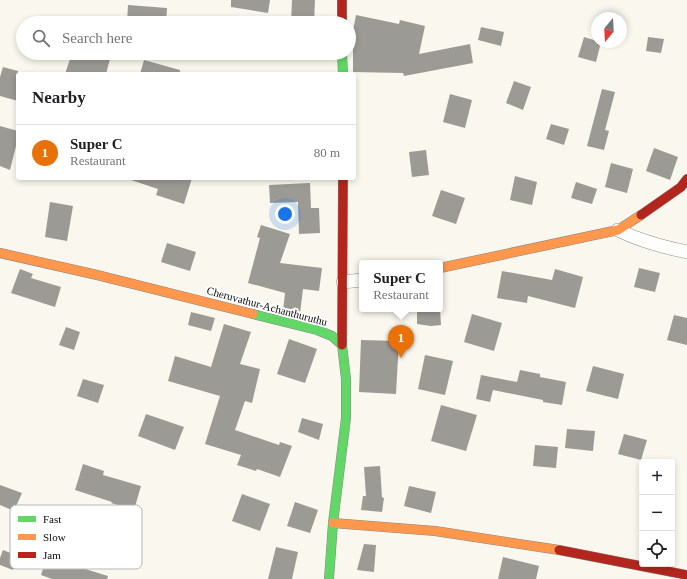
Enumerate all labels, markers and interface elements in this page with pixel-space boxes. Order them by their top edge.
north arrow [591,12,627,48]
search box [16,16,356,60]
icon: search [30,27,52,49]
text: Search here [62,30,132,46]
text: Nearby [32,88,86,107]
text: Super C [70,136,123,152]
text: 1 [42,145,48,160]
text: 80 m [314,145,340,160]
text: Restaurant [70,153,126,168]
your location [275,204,295,224]
popup [359,260,443,312]
text: Super C [373,270,426,286]
street label: Cheruvathur-Achanthuruthu [205,284,329,328]
text: Restaurant [373,287,429,302]
pin: 1 [388,325,414,358]
map controls [639,459,675,567]
button: + [639,459,675,495]
button: − [639,495,675,531]
legend [10,505,142,569]
text: Fast [43,513,61,525]
text: Slow [43,531,66,543]
button: locate [639,531,675,567]
text: Jam [43,549,61,561]

